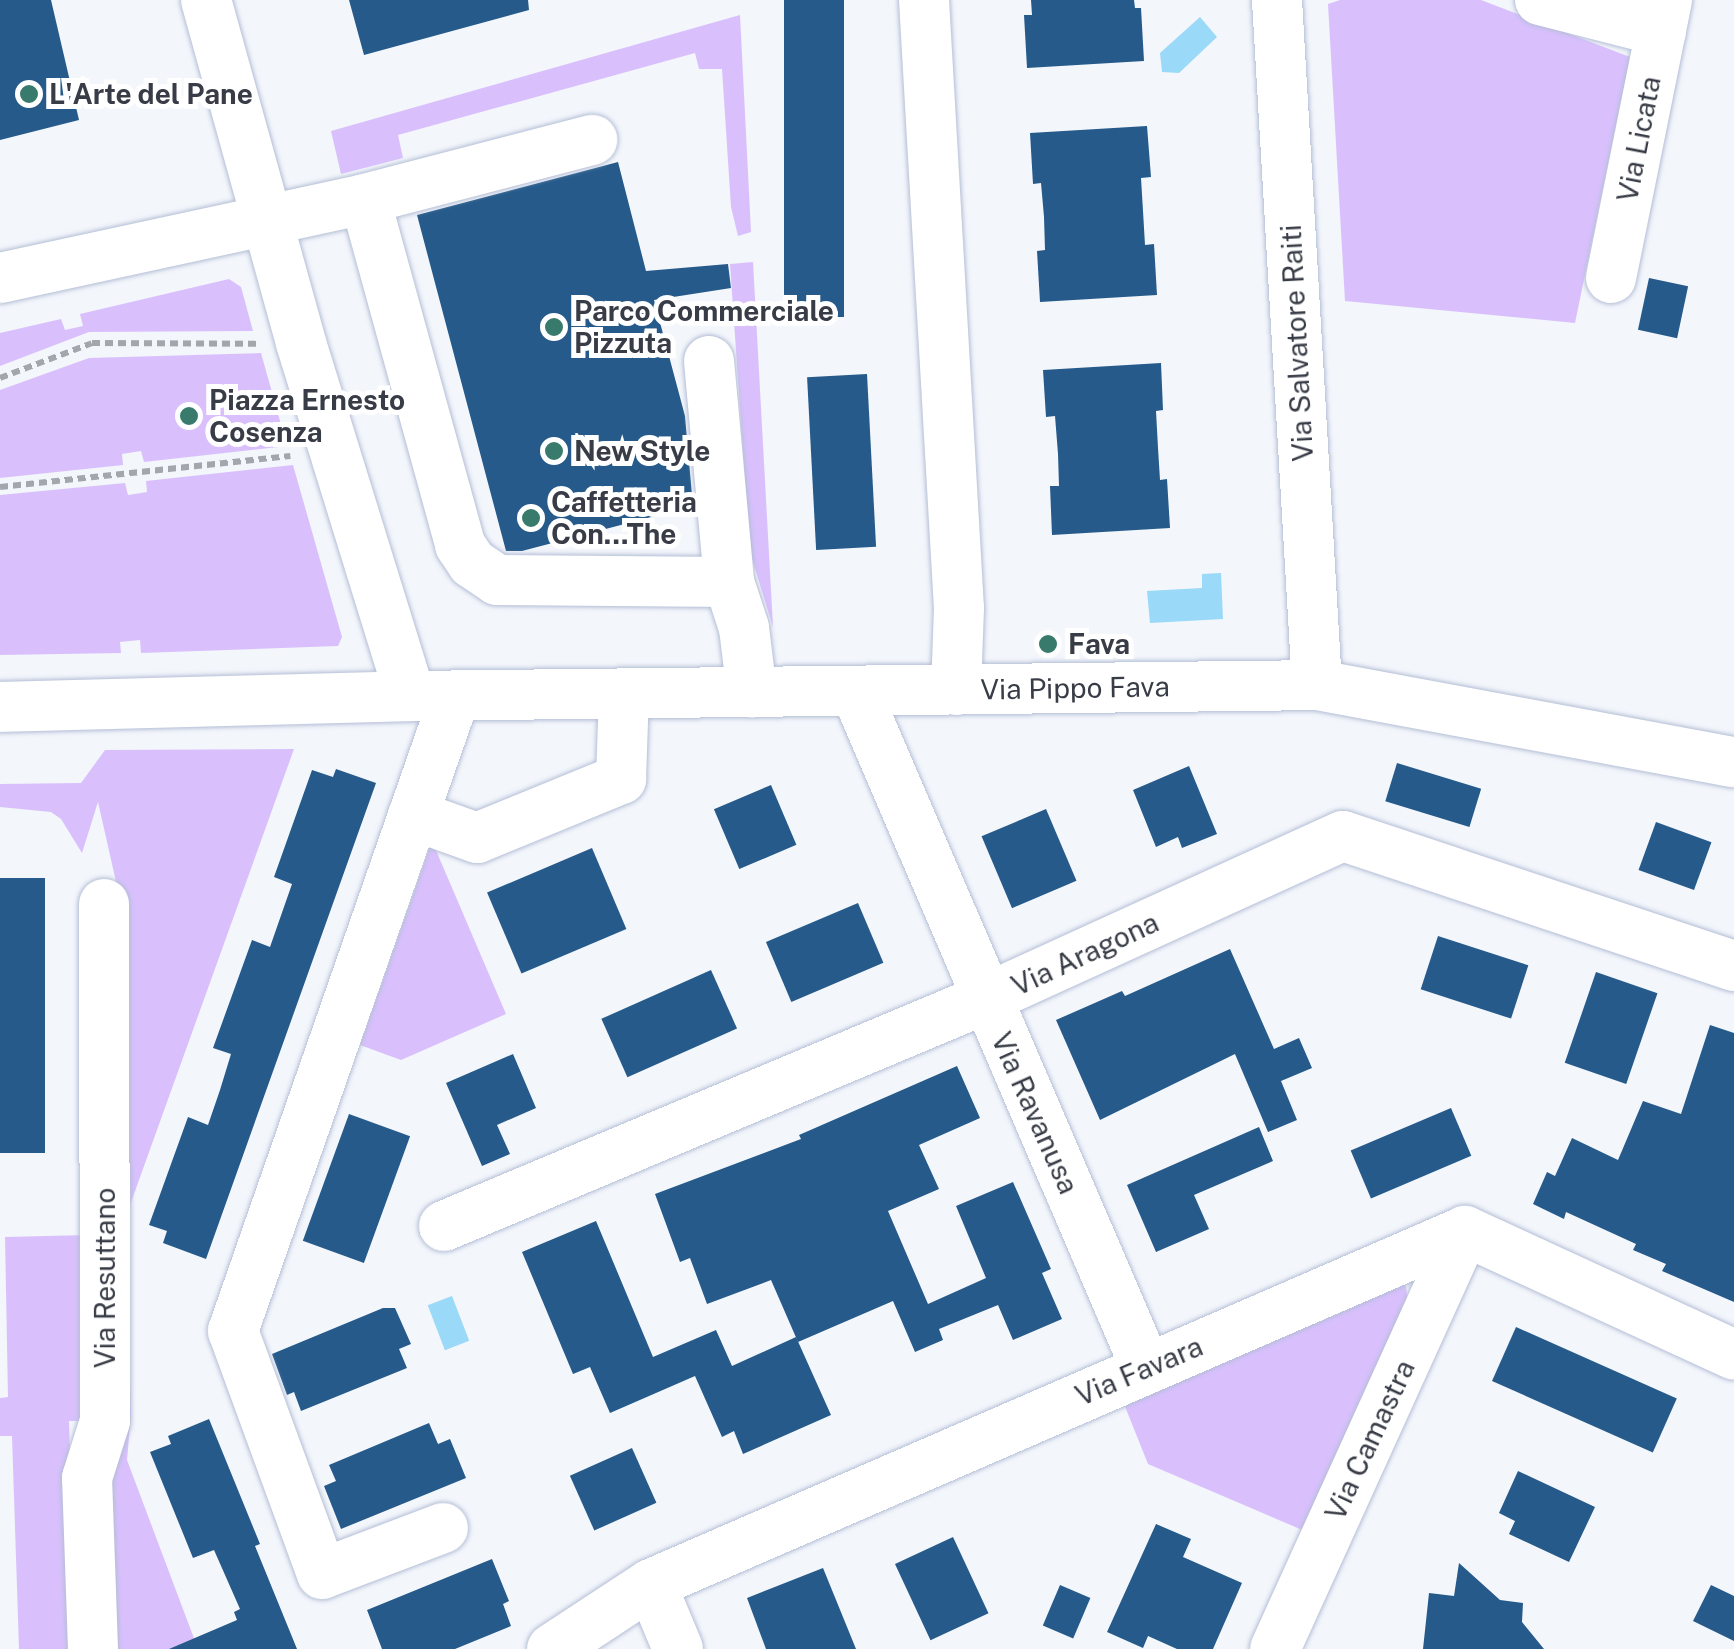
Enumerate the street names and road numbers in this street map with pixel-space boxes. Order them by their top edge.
street label: Via Licata [1610,73,1668,205]
street label: Via Salvatore Raiti [1274,224,1320,462]
street label: Via Pippo Fava [980,670,1170,706]
street label: Via Aragona [1006,905,1164,1003]
street label: Via Ravanusa [984,1027,1086,1199]
street label: Via Resuttano [88,1188,122,1368]
street label: Via Favara [1070,1329,1208,1413]
street label: Via Camastra [1318,1355,1422,1525]

